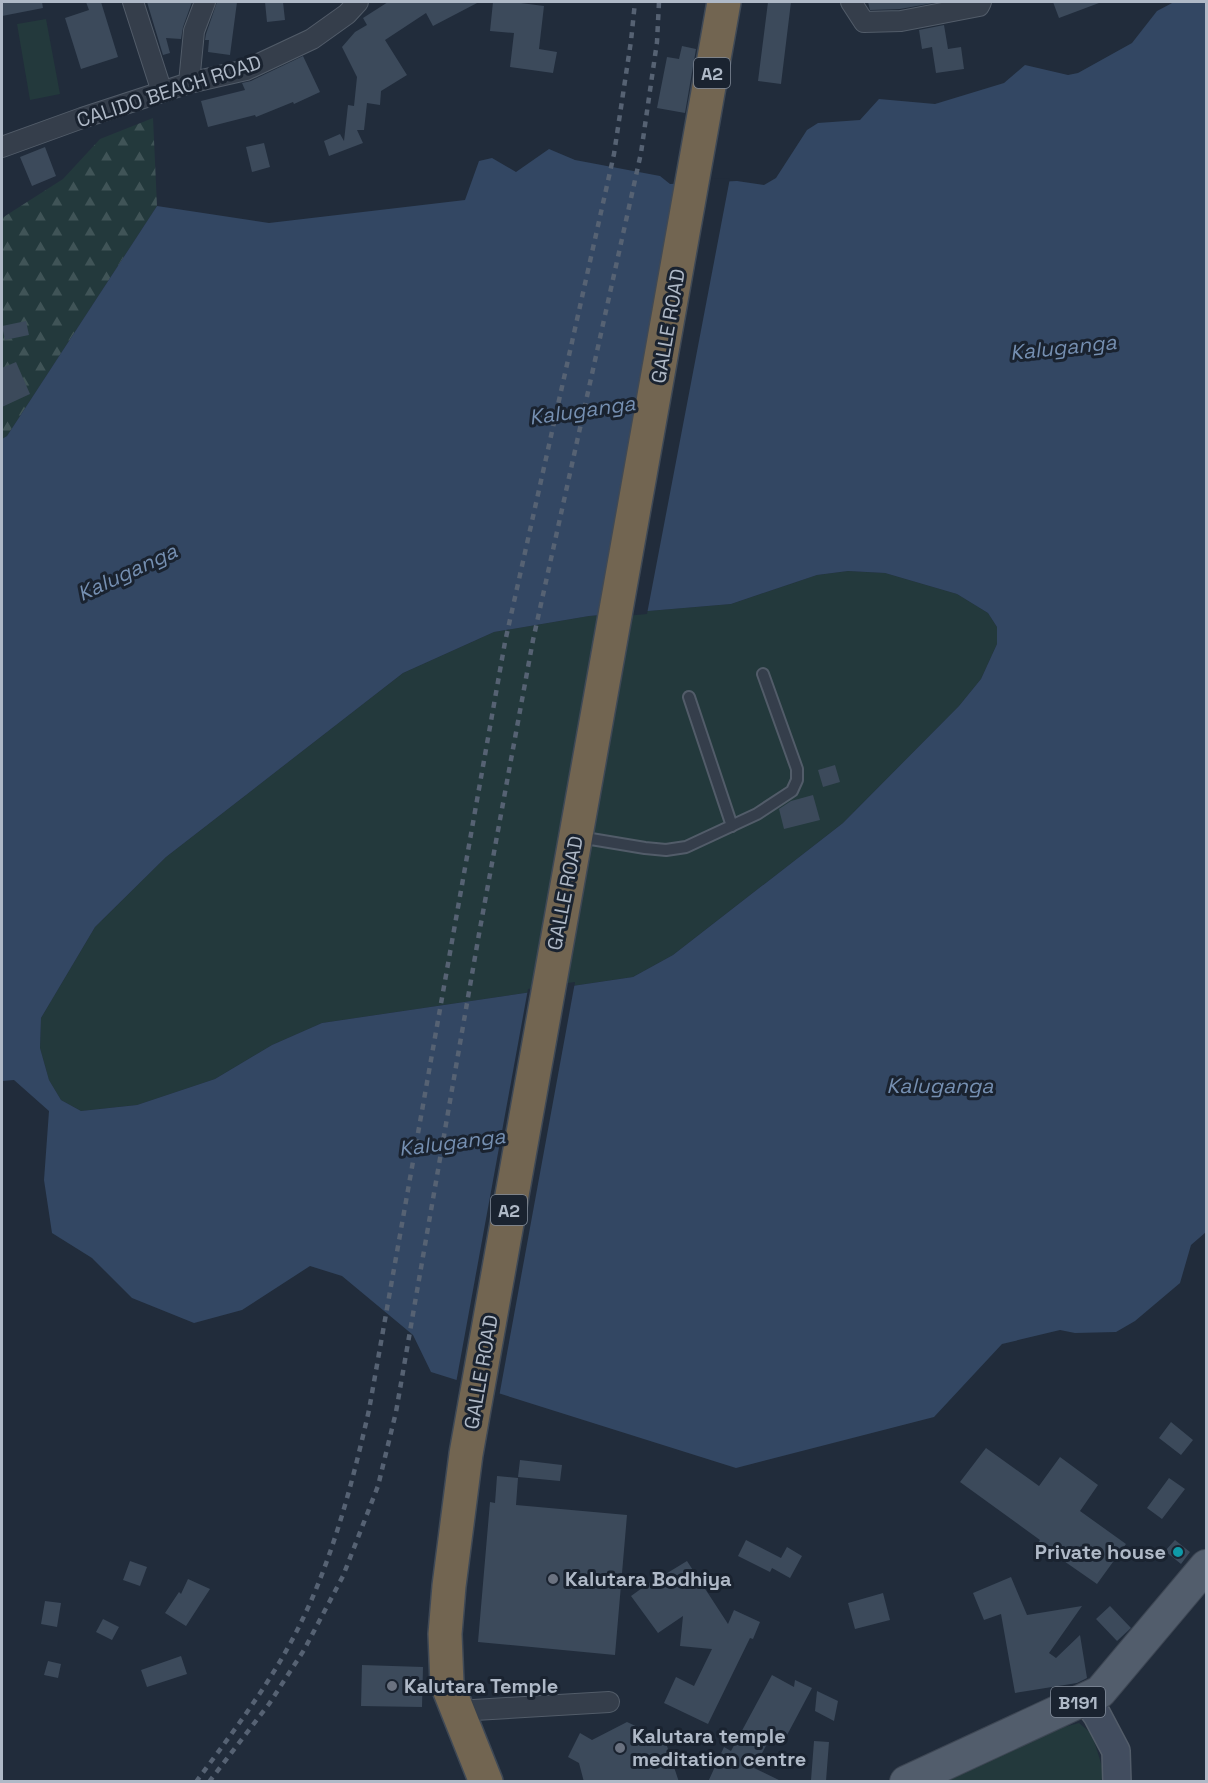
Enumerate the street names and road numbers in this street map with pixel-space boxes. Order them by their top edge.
street label: CALIDO BEACH ROAD [73,49,265,133]
road number: A2 [694,58,730,88]
street label: GALLE ROAD [645,267,691,385]
street label: GALLE ROAD [541,834,589,952]
road number: A2 [491,1195,527,1225]
street label: GALLE ROAD [458,1313,504,1431]
road number: B191 [1051,1687,1105,1717]

